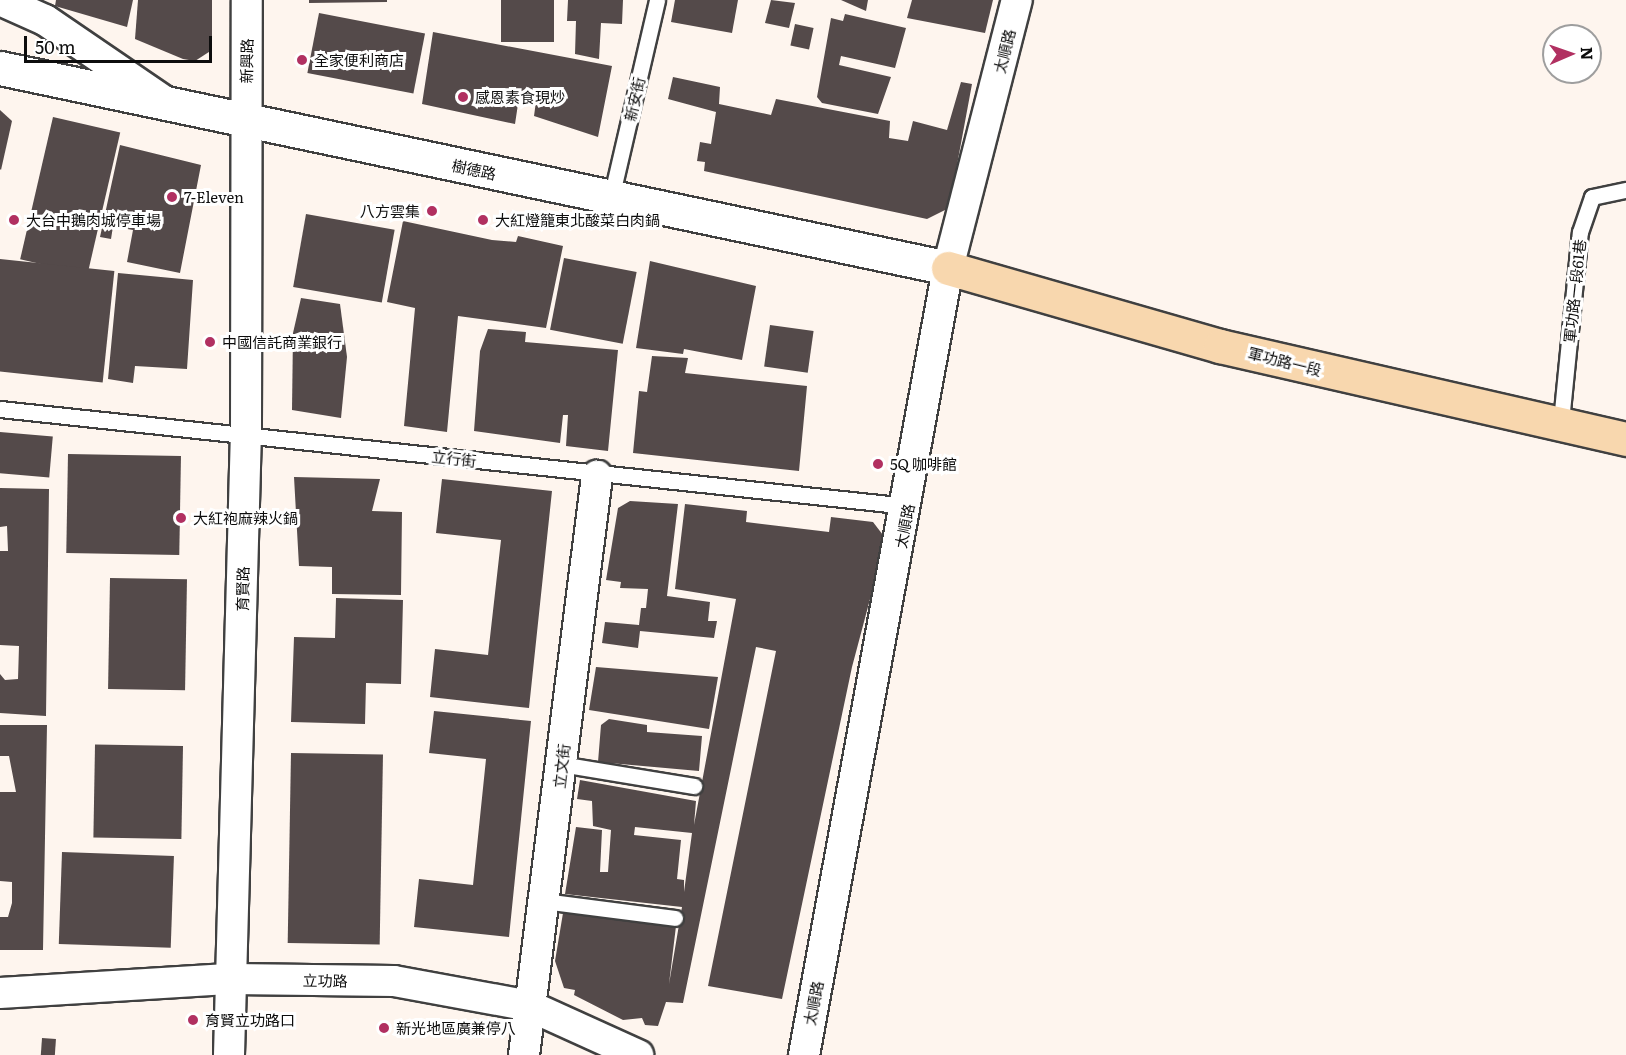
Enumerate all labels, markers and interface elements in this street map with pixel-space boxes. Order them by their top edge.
scale bar [27,24,214,62]
north arrow [1542,24,1602,84]
street label: 太順路 [990,27,1018,75]
text: 50 m [35,33,76,60]
street label: 新興路 [237,38,255,84]
text: N [1576,46,1600,61]
place label: 全家便利商店 [314,51,404,69]
marker: 全家便利商店 [295,53,309,67]
street label: 新安街 [620,75,648,123]
place label: 感恩素食現炒 [475,88,565,106]
marker: 感恩素食現炒 [456,90,470,104]
street label: 樹德路 [450,156,498,182]
place label: 7-Eleven [184,188,244,206]
marker: 7-Eleven [165,190,179,204]
place label: 八方雲集 [360,202,420,220]
marker: 八方雲集 [425,204,439,218]
place label: 大台中鵝肉城停車場 [26,211,161,229]
place label: 大紅燈籠東北酸菜白肉鍋 [495,211,660,229]
marker: 大台中鵝肉城停車場 [7,213,21,227]
marker: 大紅燈籠東北酸菜白肉鍋 [476,213,490,227]
street label: 軍功路一段61巷 [1560,238,1588,344]
place label: 中國信託商業銀行 [222,333,342,351]
marker: 中國信託商業銀行 [203,335,217,349]
street label: 軍功路一段 [1246,343,1324,379]
street label: 立行街 [431,446,477,470]
place label: 5Q 咖啡館 [890,455,957,473]
marker: 5Q 咖啡館 [871,457,885,471]
street label: 太順路 [891,502,917,550]
place label: 大紅袍麻辣火鍋 [193,509,298,527]
marker: 大紅袍麻辣火鍋 [174,511,188,525]
street label: 育賢路 [233,566,251,612]
street label: 立文街 [549,743,573,789]
street label: 立功路 [302,971,348,989]
street label: 太順路 [800,979,826,1027]
place label: 育賢立功路口 [205,1011,295,1029]
marker: 育賢立功路口 [186,1013,200,1027]
place label: 新光地區廣兼停八 [396,1019,516,1037]
marker: 新光地區廣兼停八 [377,1021,391,1035]

